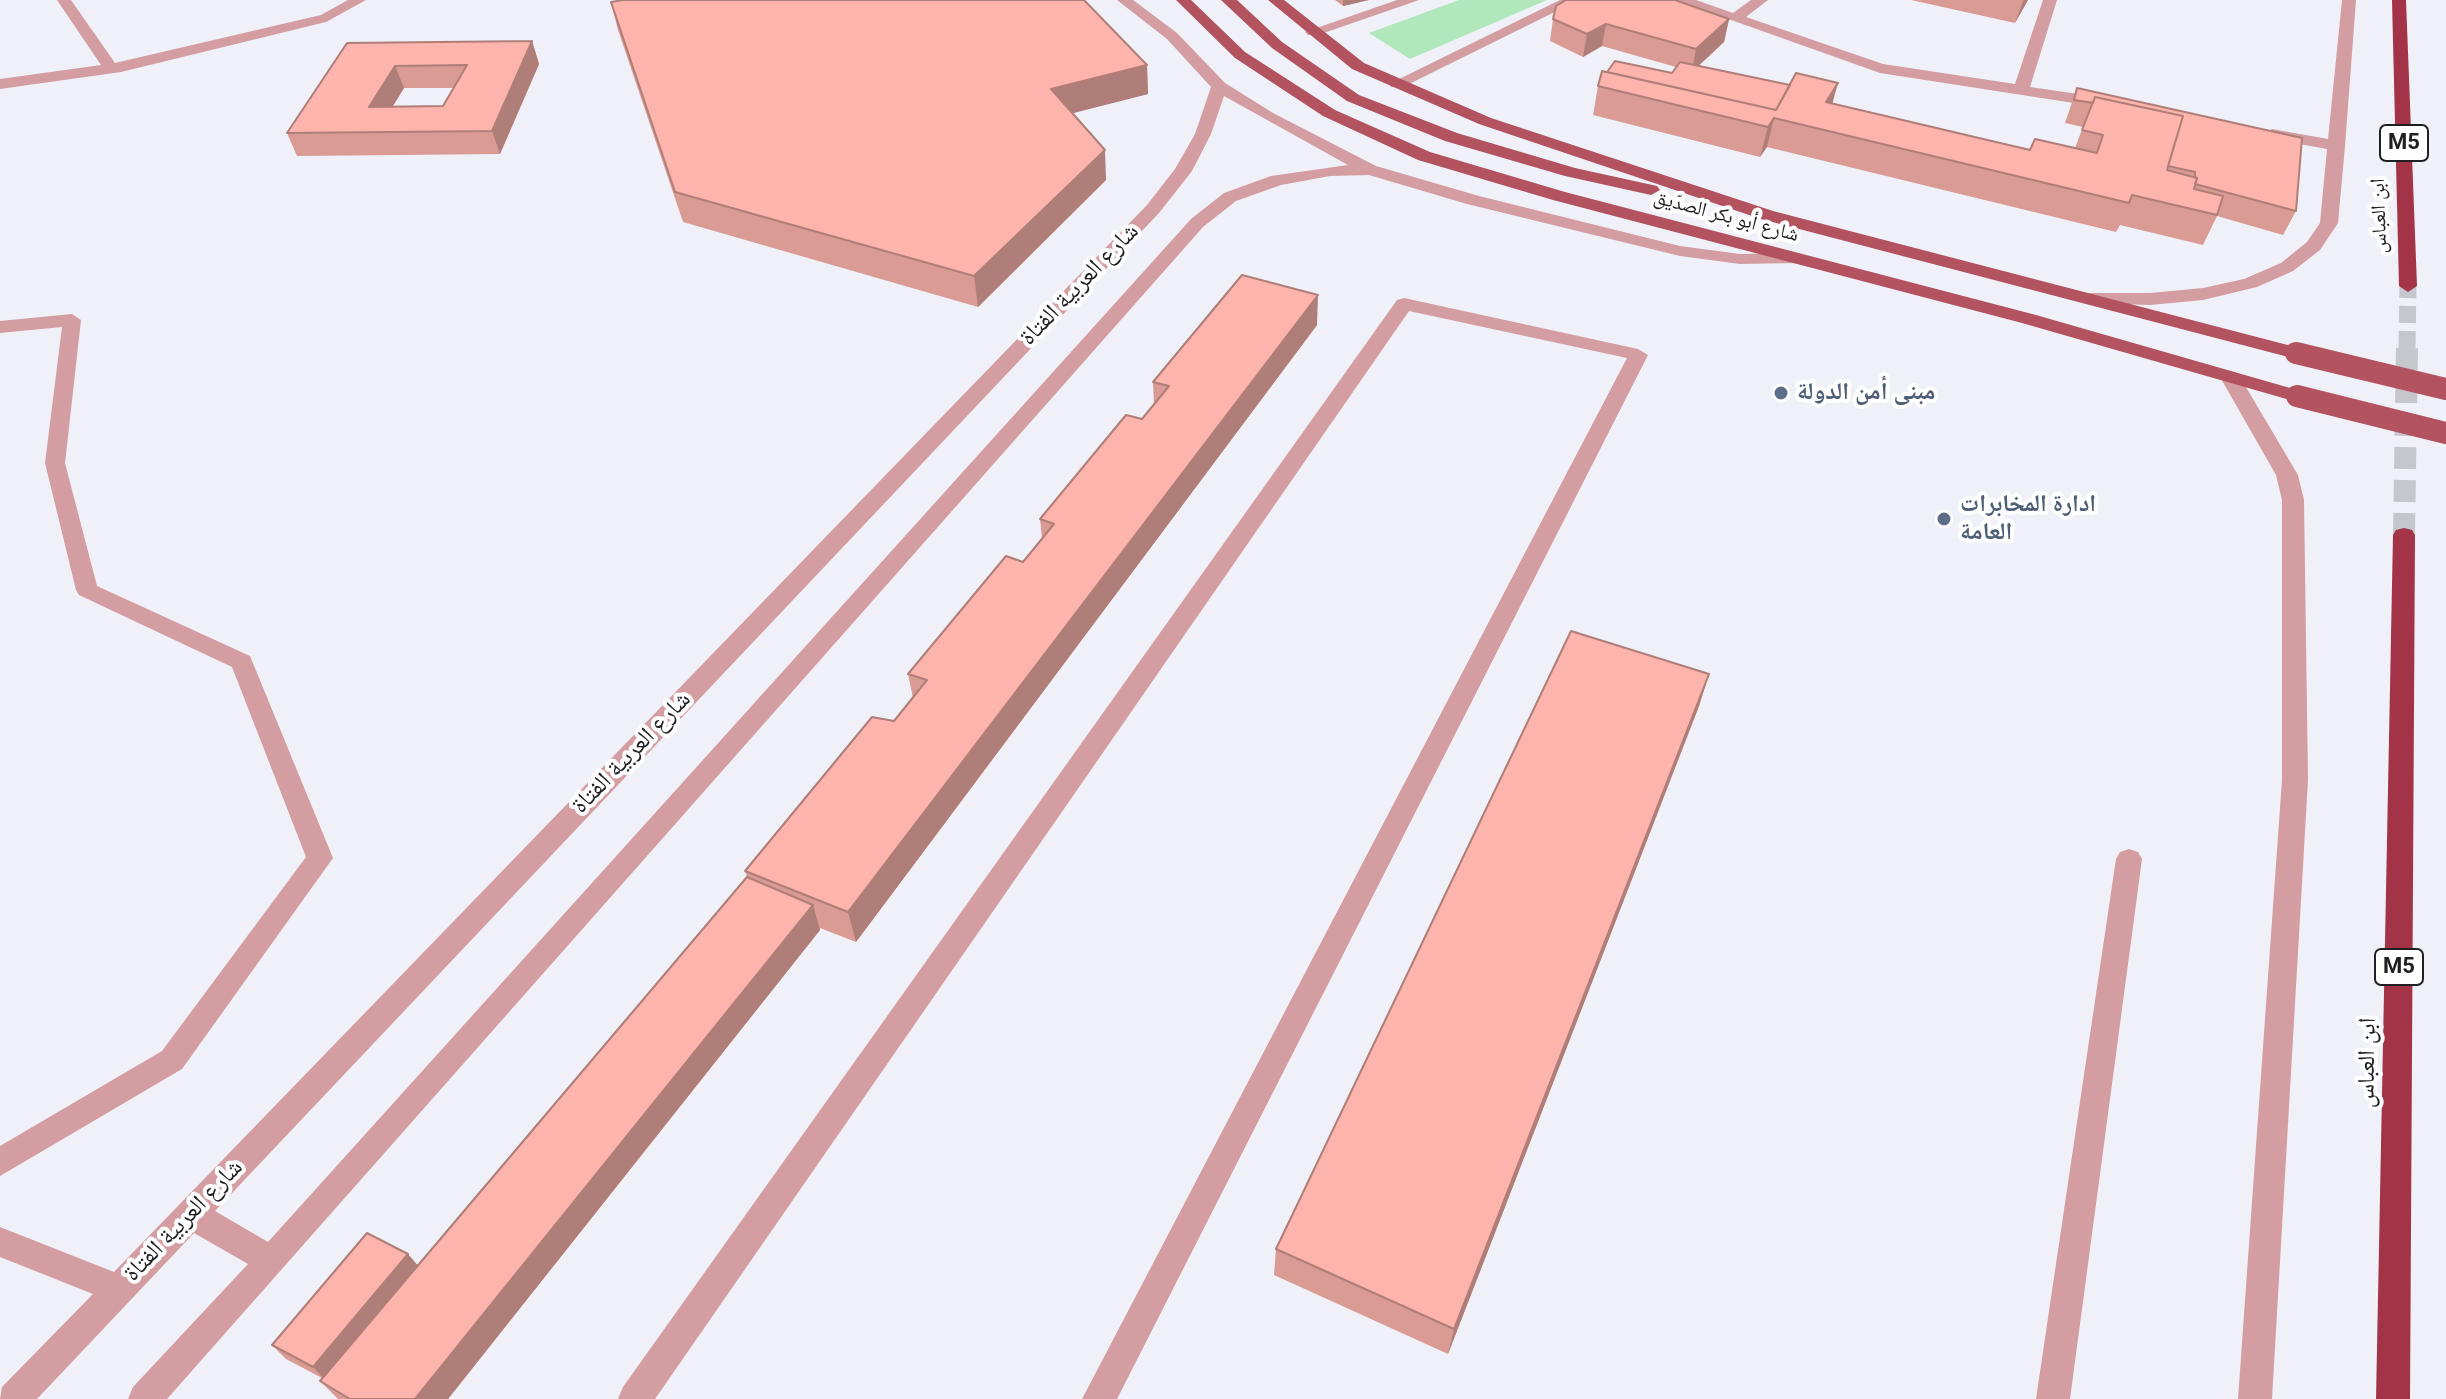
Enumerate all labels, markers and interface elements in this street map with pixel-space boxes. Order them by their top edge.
road number: M5 [2380,125,2428,161]
street label: ابن العباس [2367,178,2393,254]
street label: شارع أبو بكر الصدّيق [1651,186,1801,248]
street label: شارع العربية الفتاة [1015,218,1145,352]
place label: مبنى أمن الدولة [1797,379,1935,407]
marker: مبنى أمن الدولة [1772,384,1790,402]
place label: ادارة المخابرات العامة [1960,491,2096,547]
marker: ادارة المخابرات العامة [1935,510,1953,528]
street label: شارع العربية الفتاة [567,686,697,820]
road number: M5 [2375,949,2423,985]
street label: ابن العباس [2353,1018,2383,1108]
street label: شارع العربية الفتاة [119,1154,249,1288]

